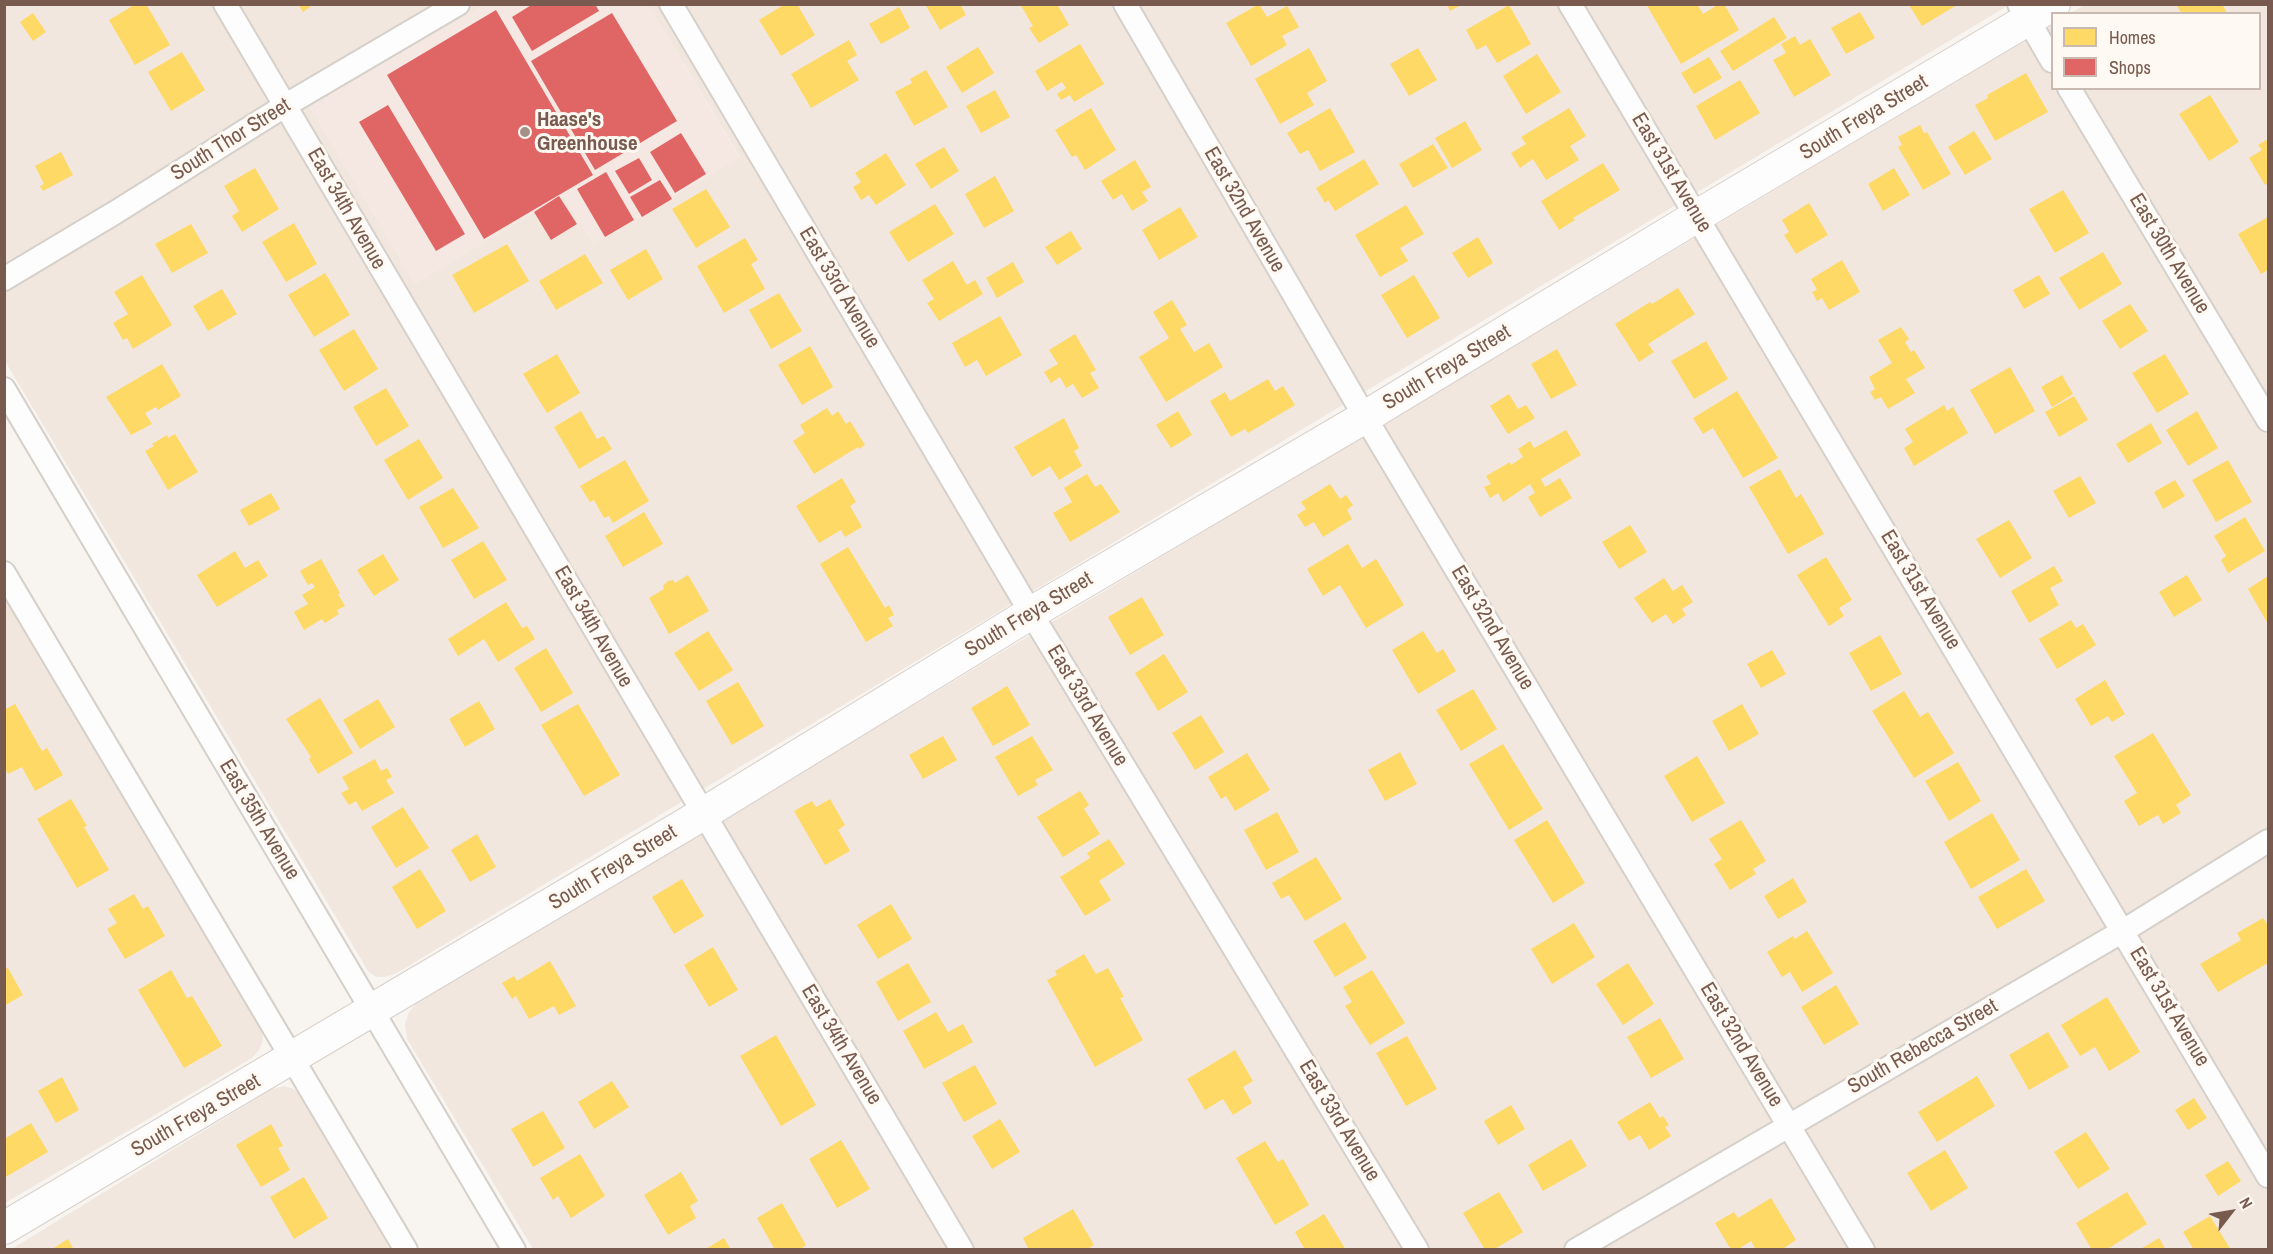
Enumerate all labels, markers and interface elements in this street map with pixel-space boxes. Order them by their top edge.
legend [2051,12,2261,90]
text: Homes [2109,25,2156,50]
text: Shops [2109,55,2151,80]
street label: South Freya Street [1796,70,1932,166]
street label: South Thor Street [167,93,295,187]
place label: Haase's Greenhouse [537,107,637,157]
street label: East 31st Avenue [1626,109,1716,237]
marker: Haase's Greenhouse [518,125,532,139]
street label: East 32nd Avenue [1198,143,1290,277]
street label: East 34th Avenue [301,144,391,274]
street label: East 30th Avenue [2123,189,2215,319]
street label: East 33rd Avenue [793,223,885,353]
street label: South Freya Street [1379,320,1515,416]
street label: East 31st Avenue [1875,526,1965,654]
street label: East 32nd Avenue [1445,561,1539,695]
street label: East 34th Avenue [548,562,638,692]
street label: South Freya Street [961,567,1097,663]
street label: East 33rd Avenue [1041,641,1133,771]
street label: East 35th Avenue [213,755,305,885]
street label: South Freya Street [545,820,681,916]
street label: East 31st Avenue [2124,943,2214,1071]
street label: East 32nd Avenue [1694,978,1788,1112]
street label: East 34th Avenue [795,980,887,1110]
street label: South Rebecca Street [1844,994,2002,1100]
street label: East 33rd Avenue [1293,1056,1385,1186]
street label: South Freya Street [127,1069,265,1163]
north arrow [2201,1182,2261,1242]
text: N [2235,1193,2258,1212]

